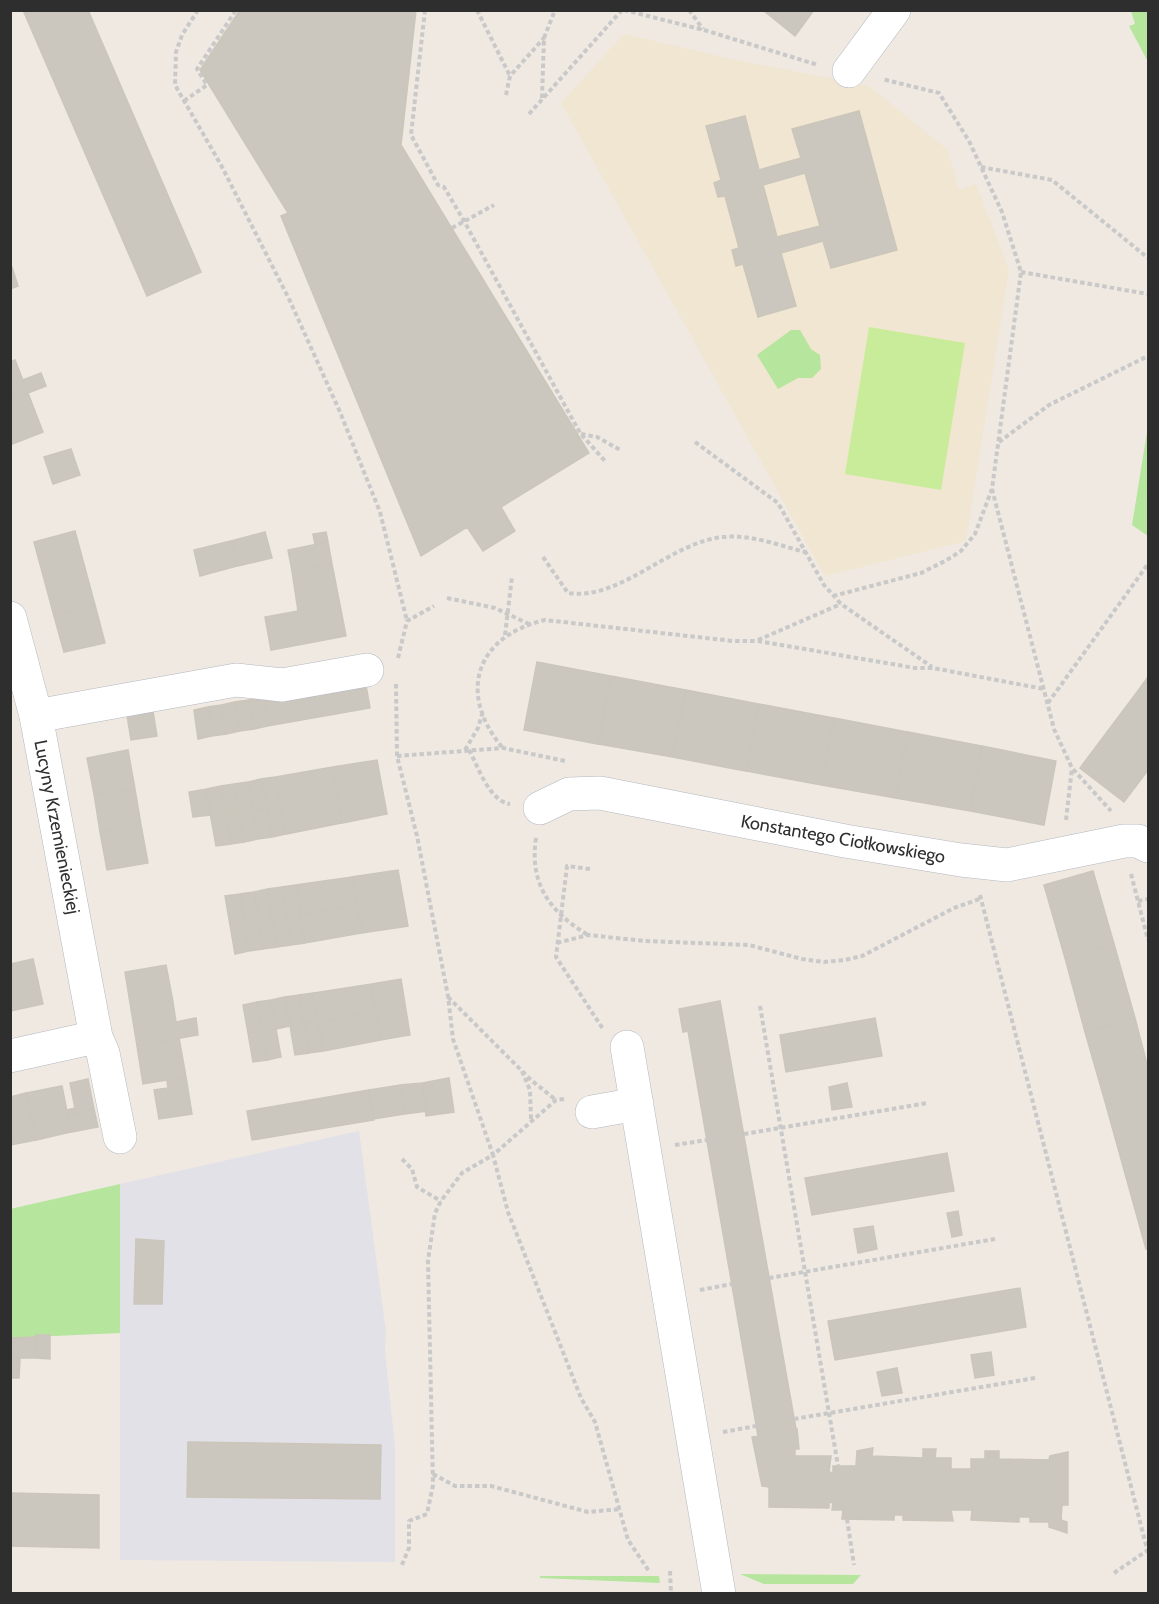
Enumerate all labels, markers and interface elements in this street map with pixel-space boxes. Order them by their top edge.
street label: Lucyny Krzemienieckiej [29,738,85,916]
street label: Konstantego Ciołkowskiego [739,810,947,868]

